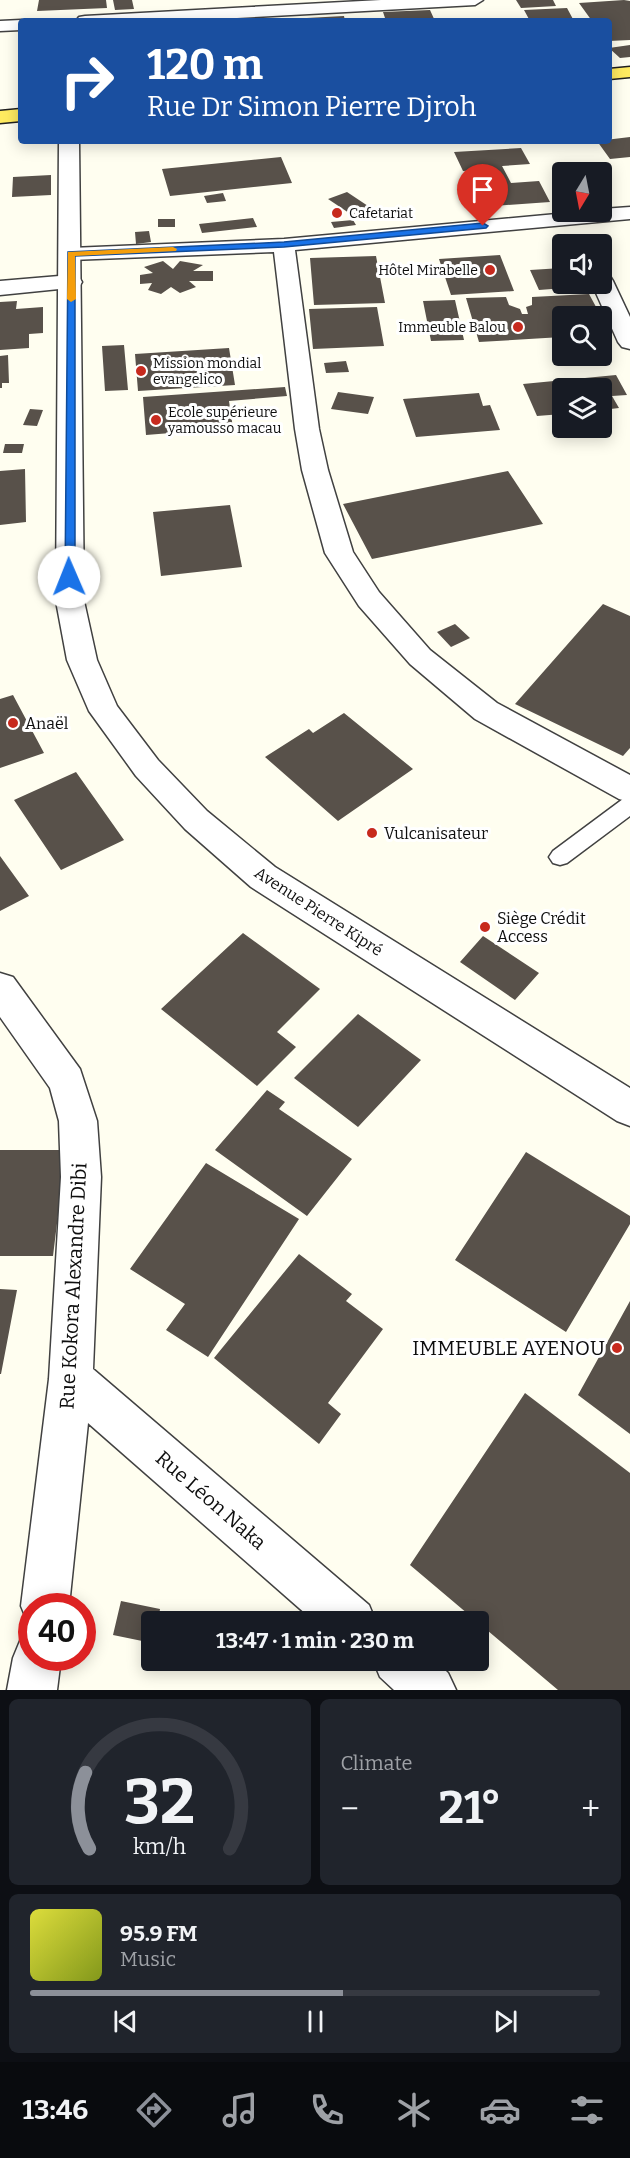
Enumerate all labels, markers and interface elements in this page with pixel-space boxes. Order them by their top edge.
text: 120 m [147,40,263,90]
icon: right [48,42,126,120]
text: Rue Dr Simon Pierre Djroh [147,91,477,123]
north arrow [552,162,612,222]
map controls [552,162,612,438]
pin [457,164,508,226]
icon: arrive [466,173,499,206]
place label: Cafetariat [349,205,413,222]
marker: Cafetariat [330,206,344,220]
button: sound [552,234,612,294]
place label: Hôtel Mirabelle [378,262,478,279]
marker: Hôtel Mirabelle [483,263,497,277]
button: search [552,306,612,366]
place label: Immeuble Balou [398,319,506,336]
marker: Immeuble Balou [511,320,525,334]
place label: Mission mondial evangelico [153,355,261,388]
marker: Mission mondial evangelico [134,364,148,378]
button: layers [552,378,612,438]
place label: Ecole supérieure yamousso macau [167,404,282,437]
marker: Ecole supérieure yamousso macau [149,413,163,427]
position arrow [37,545,101,609]
place label: Anaël [25,714,69,733]
marker: Anaël [6,716,20,730]
place label: Vulcanisateur [384,824,488,843]
marker: Vulcanisateur [365,826,379,840]
street label: Avenue Pierre Kipré [251,863,386,960]
place label: Siège Crédit Access [497,909,586,946]
marker: Siège Crédit Access [478,920,492,934]
street label: Rue Kokora Alexandre Dibi [55,1162,91,1410]
place label: IMMEUBLE AYENOU [412,1336,605,1360]
marker: IMMEUBLE AYENOU [610,1341,624,1355]
street label: Rue Léon Naka [151,1446,271,1554]
speed limit sign: 40 [18,1593,96,1671]
text: 13:47 · 1 min · 230 m [216,1627,414,1654]
text: Climate [341,1751,412,1775]
text: 32 [124,1765,195,1840]
text: 21° [439,1781,501,1835]
text: − [341,1789,359,1829]
text: + [581,1789,600,1829]
text: km/h [133,1834,186,1860]
text: 95.9 FM [120,1920,197,1947]
text: Music [120,1947,176,1971]
icon: previous [109,2005,142,2038]
icon: pause [299,2005,332,2038]
icon: next [489,2005,522,2038]
icon: directions [133,2089,175,2131]
icon: music [219,2089,261,2131]
icon: phone [306,2089,348,2131]
icon: climate [393,2089,435,2131]
icon: car [479,2089,521,2131]
icon: filters [566,2089,608,2131]
text: 13:46 [22,2094,88,2126]

